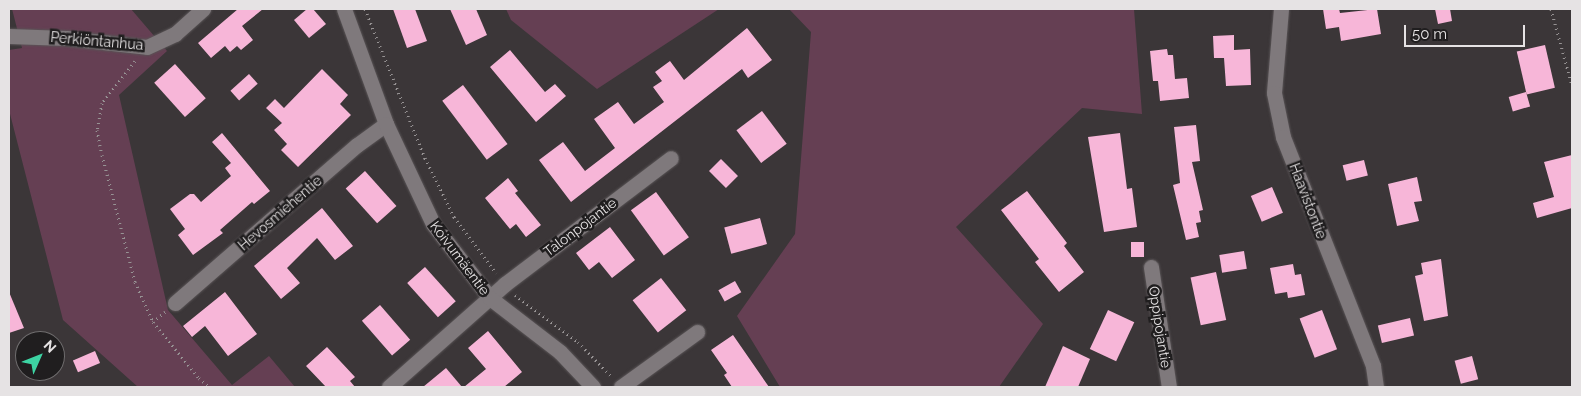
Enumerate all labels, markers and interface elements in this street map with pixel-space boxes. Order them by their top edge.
scale bar [1406,15,1527,47]
text: 50 m [1412,25,1447,43]
street label: Perkiöntanhua [50,29,144,53]
street label: Haavistontie [1286,161,1330,241]
street label: Hevosmiehentie [235,172,325,254]
street label: Talonpojantie [540,194,620,260]
street label: Koivumäentie [427,218,493,298]
street label: Oppipojantie [1145,285,1175,369]
north arrow [15,331,65,381]
text: N [41,337,60,356]

